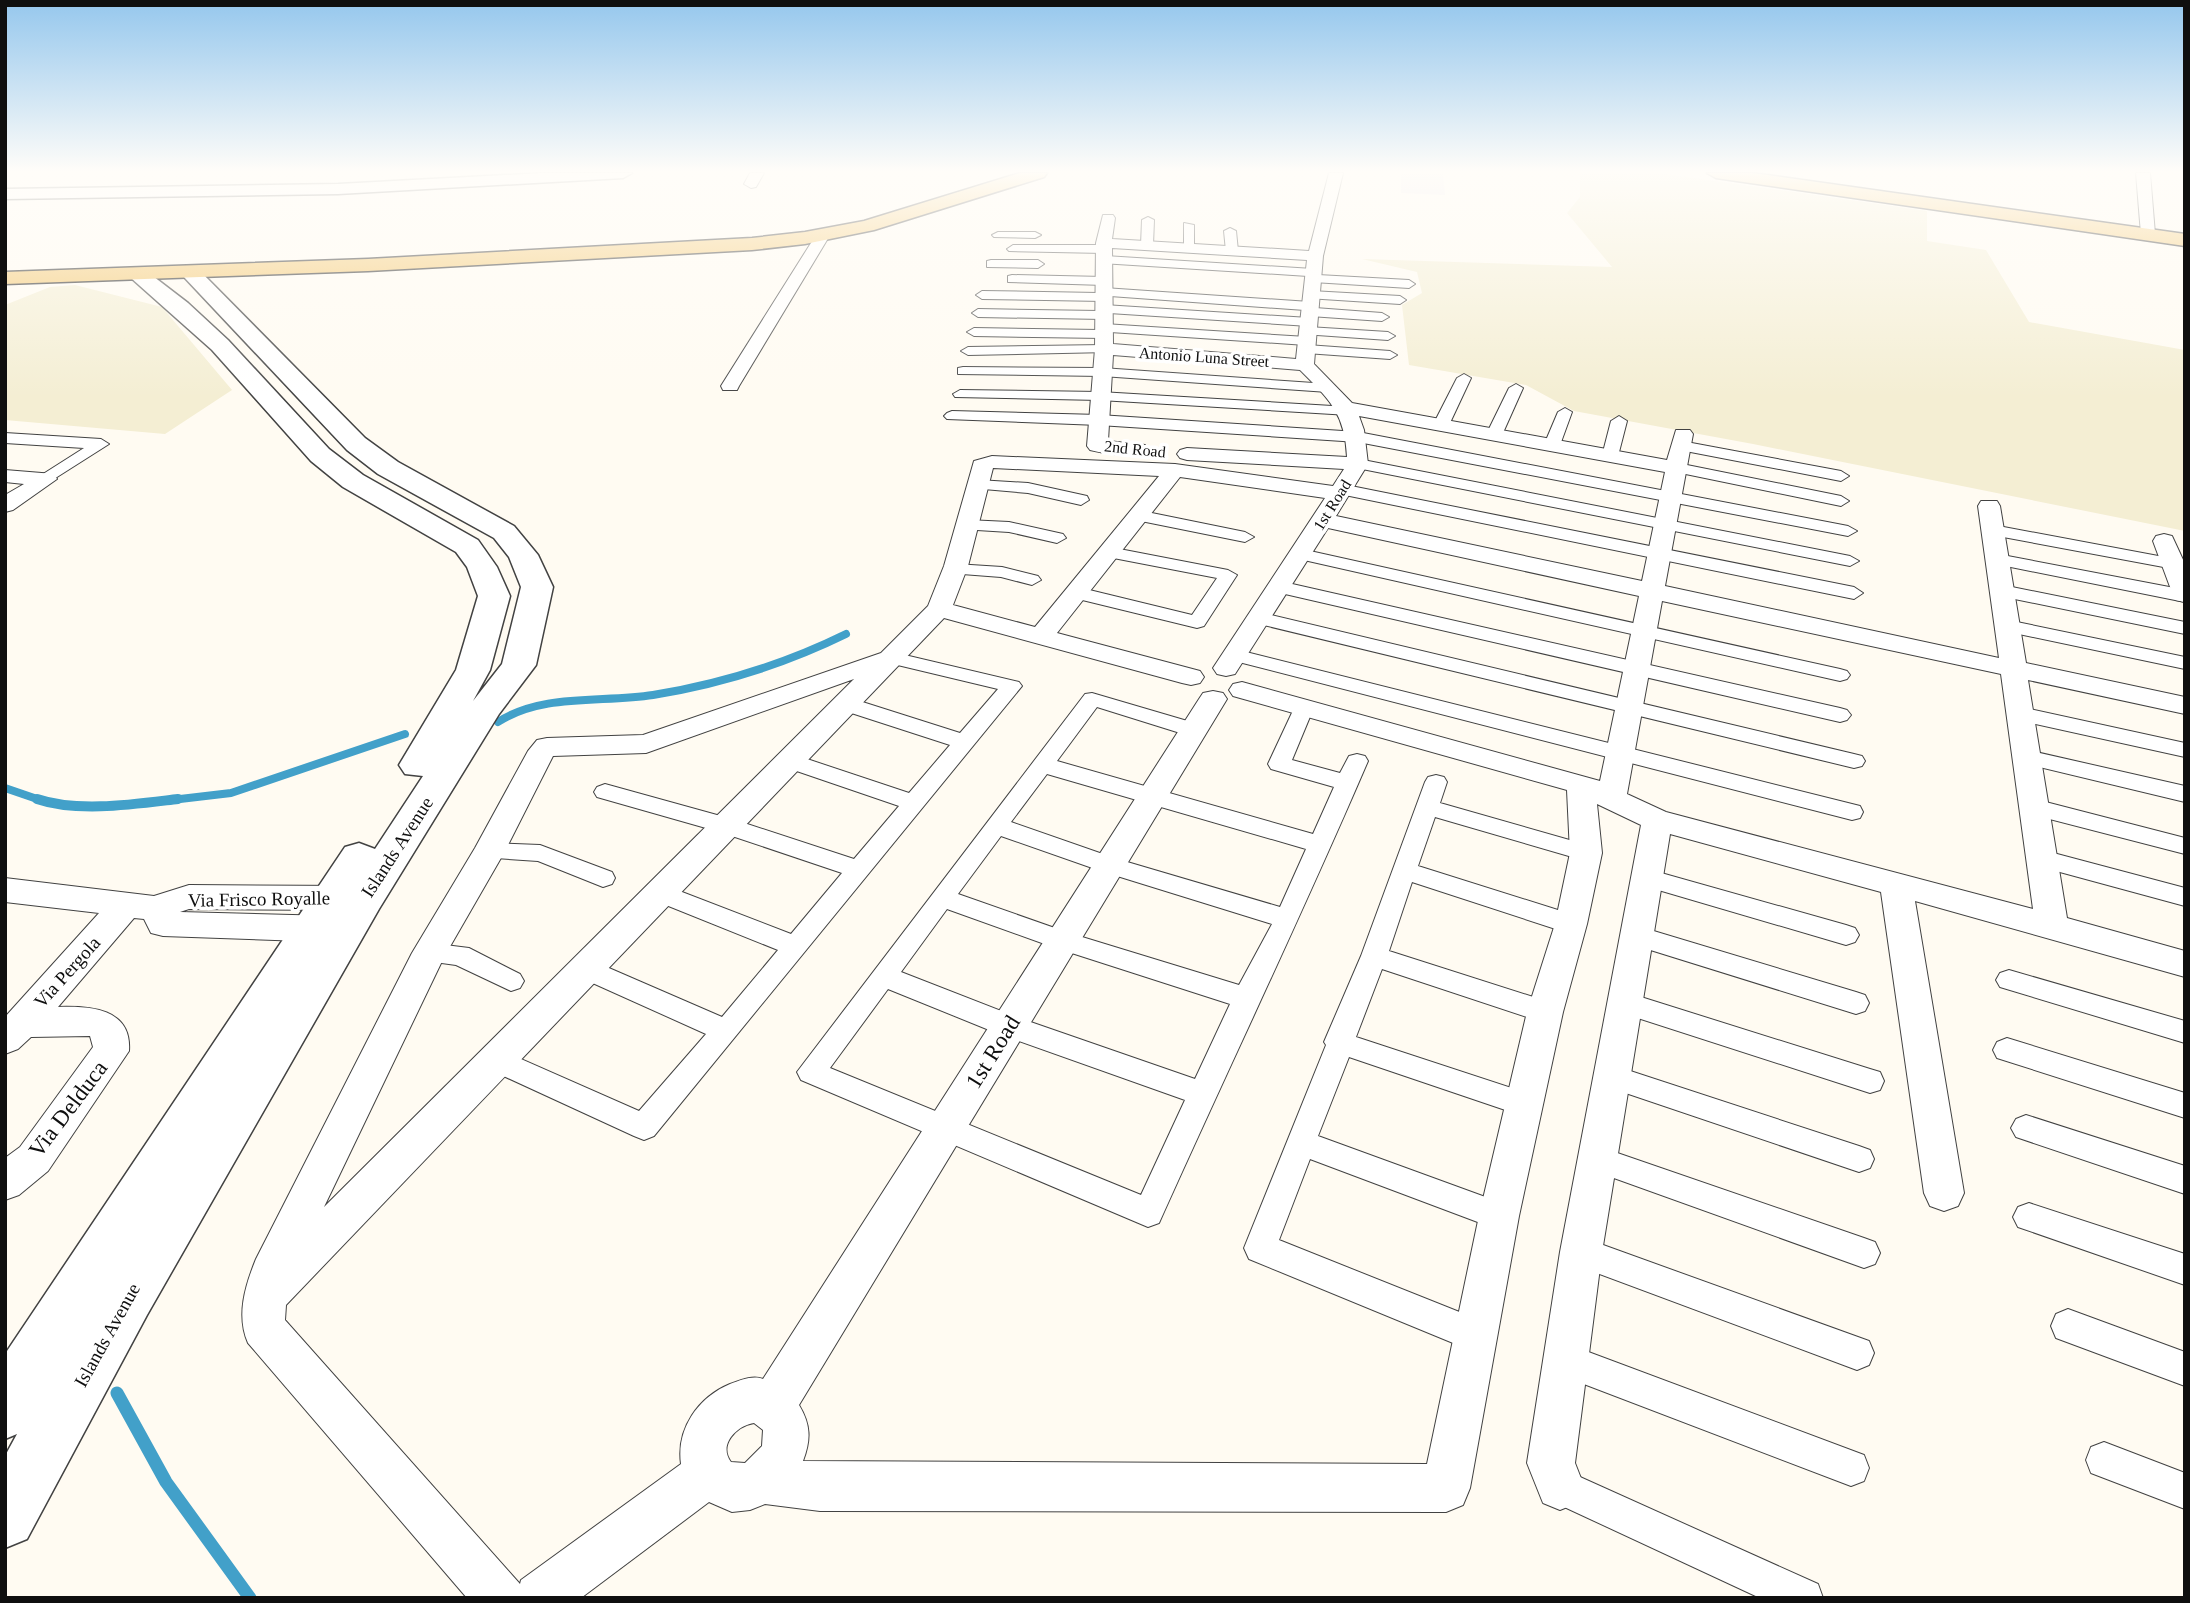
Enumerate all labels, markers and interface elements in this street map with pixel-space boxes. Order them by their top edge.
street label: Antonio Luna Street [1138,344,1270,370]
street label: 2nd Road [1103,437,1167,461]
street label: 1st Road [1310,477,1354,533]
street label: Islands Avenue [357,793,437,901]
street label: Via Frisco Royalle [188,887,330,911]
street label: Via Pergola [30,932,105,1012]
street label: 1st Road [961,1011,1025,1093]
street label: Via Delduca [24,1056,112,1162]
street label: Islands Avenue [70,1280,144,1390]

